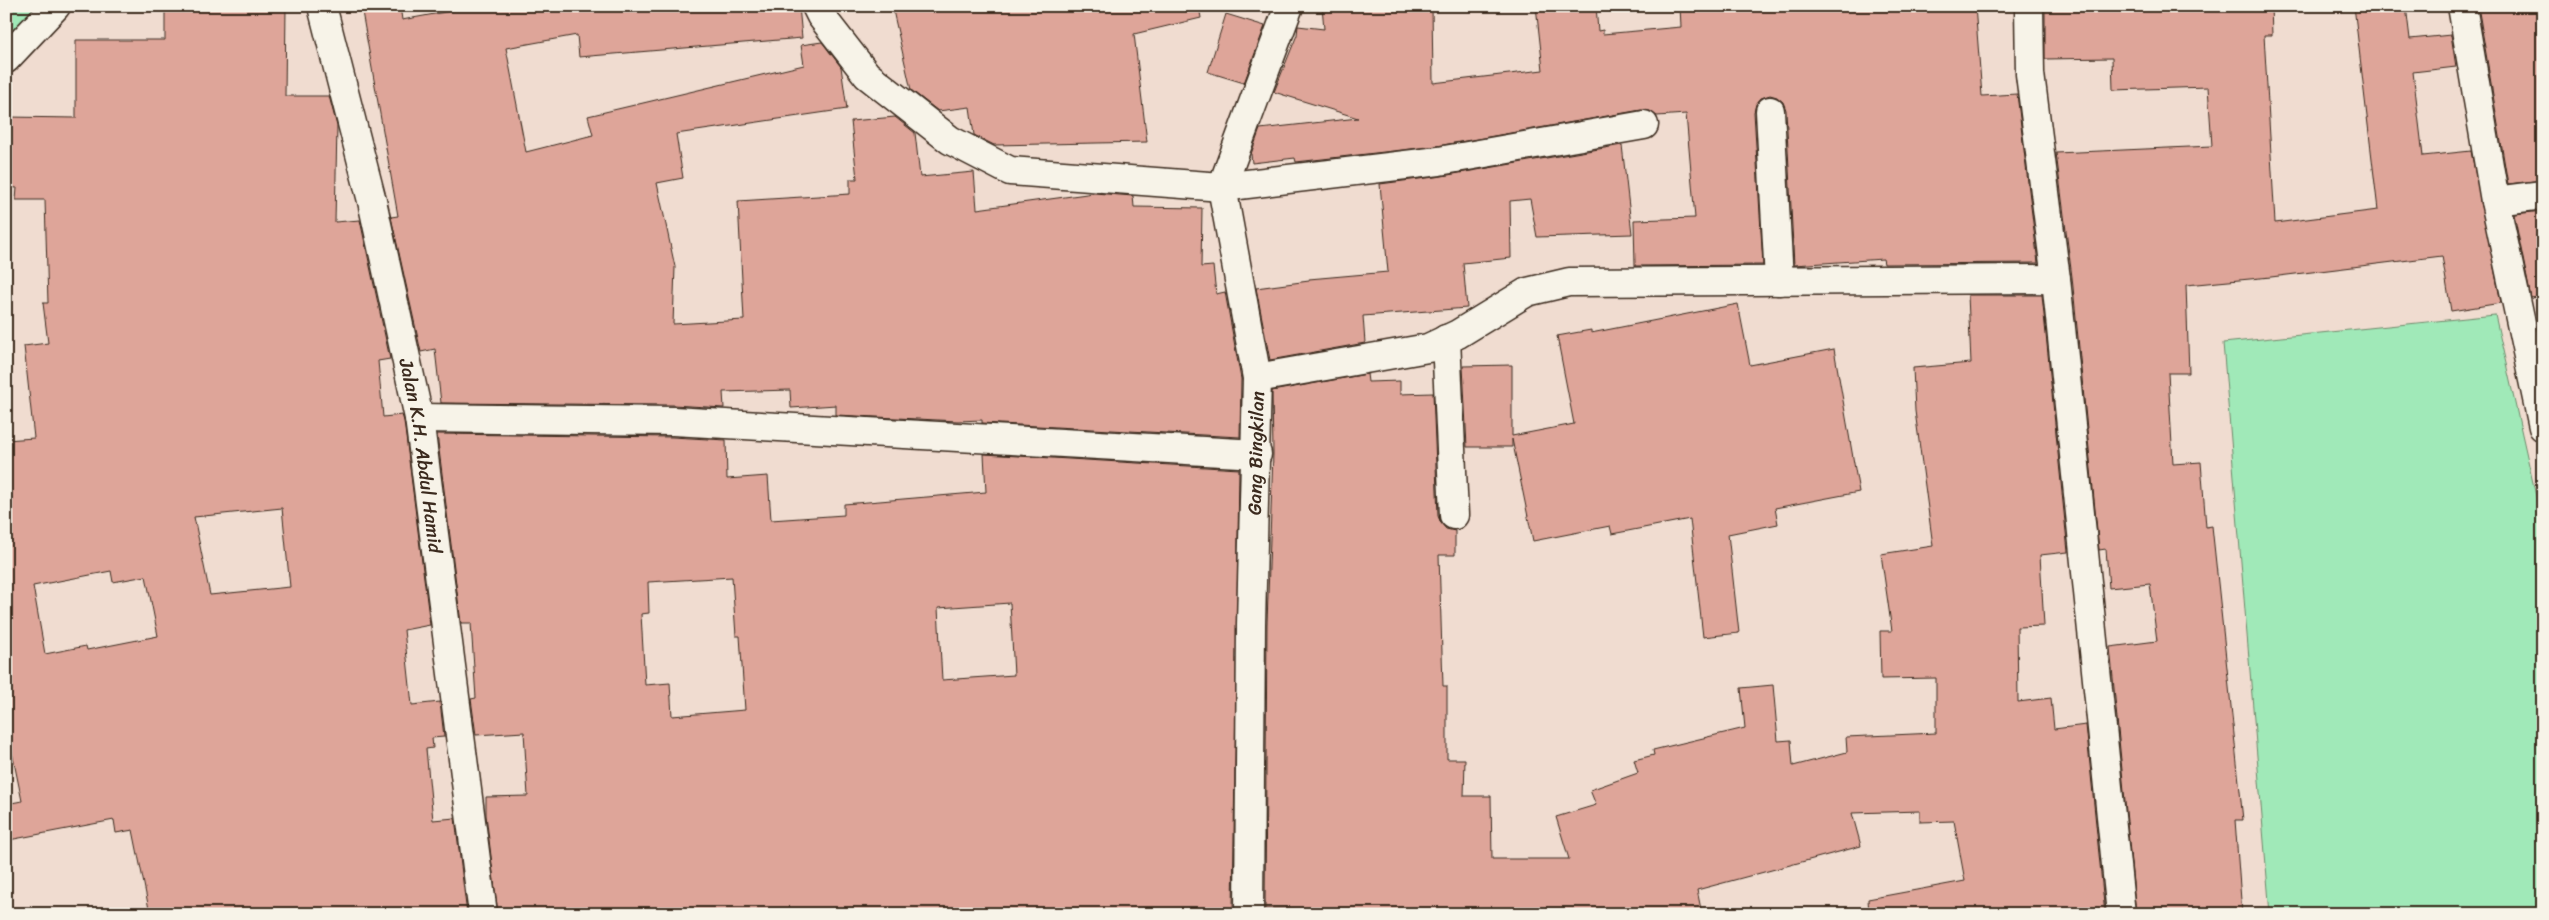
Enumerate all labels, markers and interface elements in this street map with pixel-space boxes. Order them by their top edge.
street label: Jalan K.H. Abdul Hamid [390,354,453,556]
street label: Gang Bingkilan [1237,391,1273,516]

